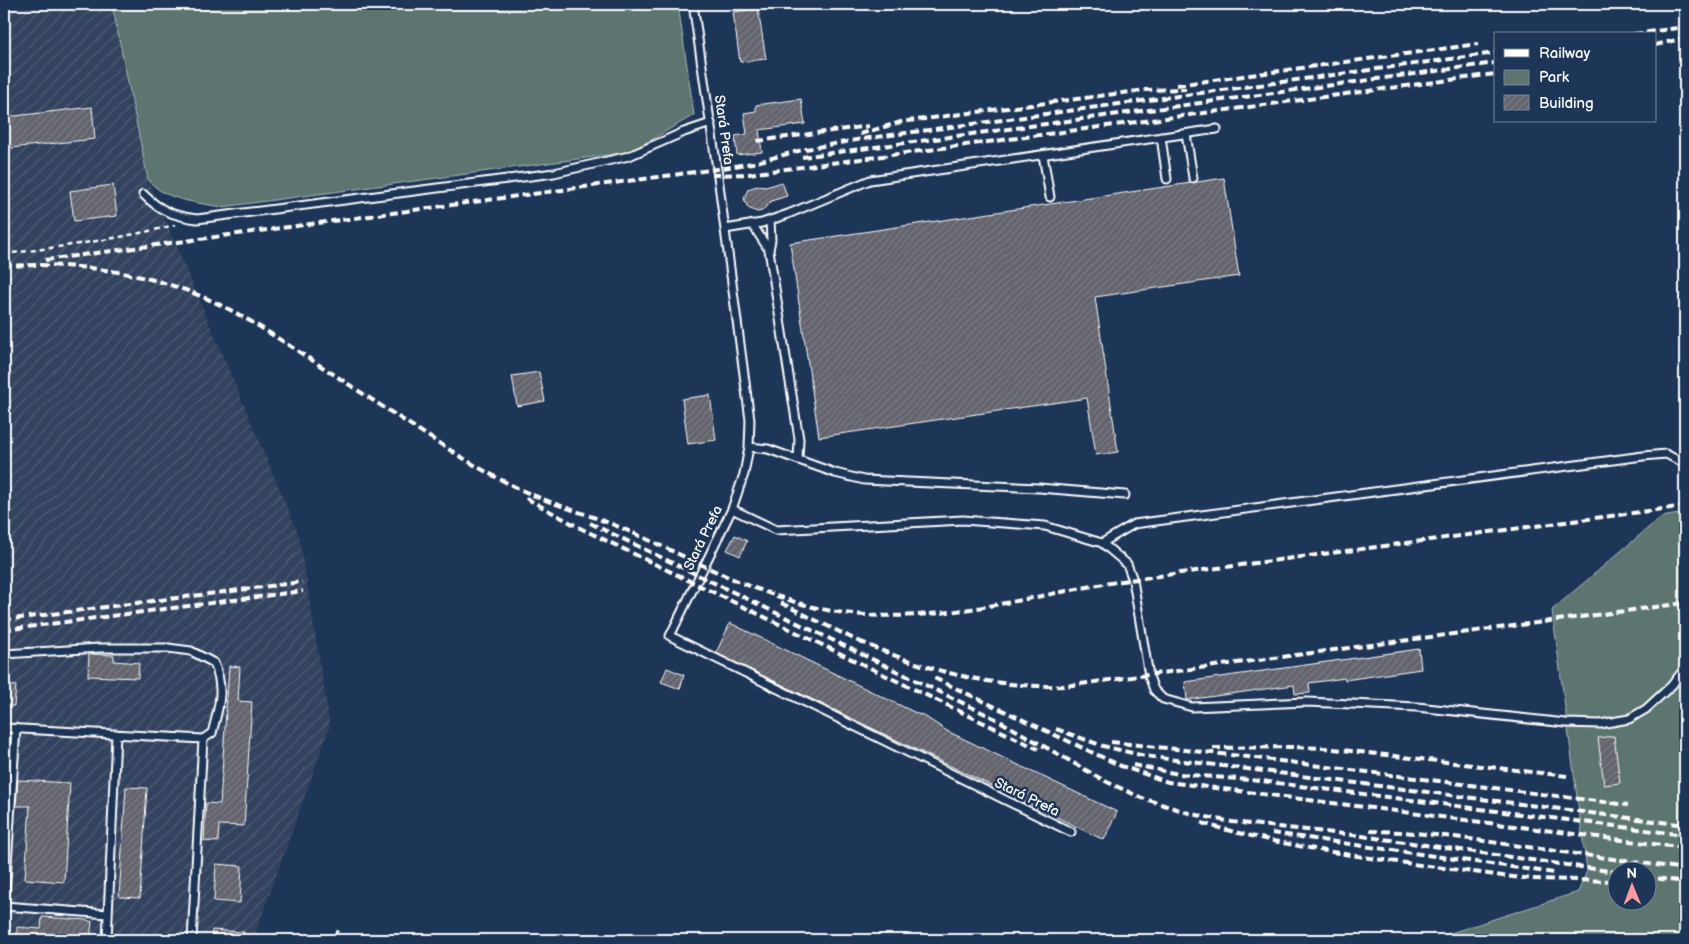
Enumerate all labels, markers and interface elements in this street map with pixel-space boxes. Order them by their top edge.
legend [1494,32,1656,122]
text: Railway [1539,44,1590,63]
text: Park [1539,68,1570,87]
street label: Stará Prefa [711,94,737,166]
text: Building [1539,94,1594,113]
street label: Stará Prefa [680,503,726,573]
street label: Stará Prefa [992,774,1062,820]
north arrow [1606,862,1656,912]
text: N [1626,865,1637,882]

